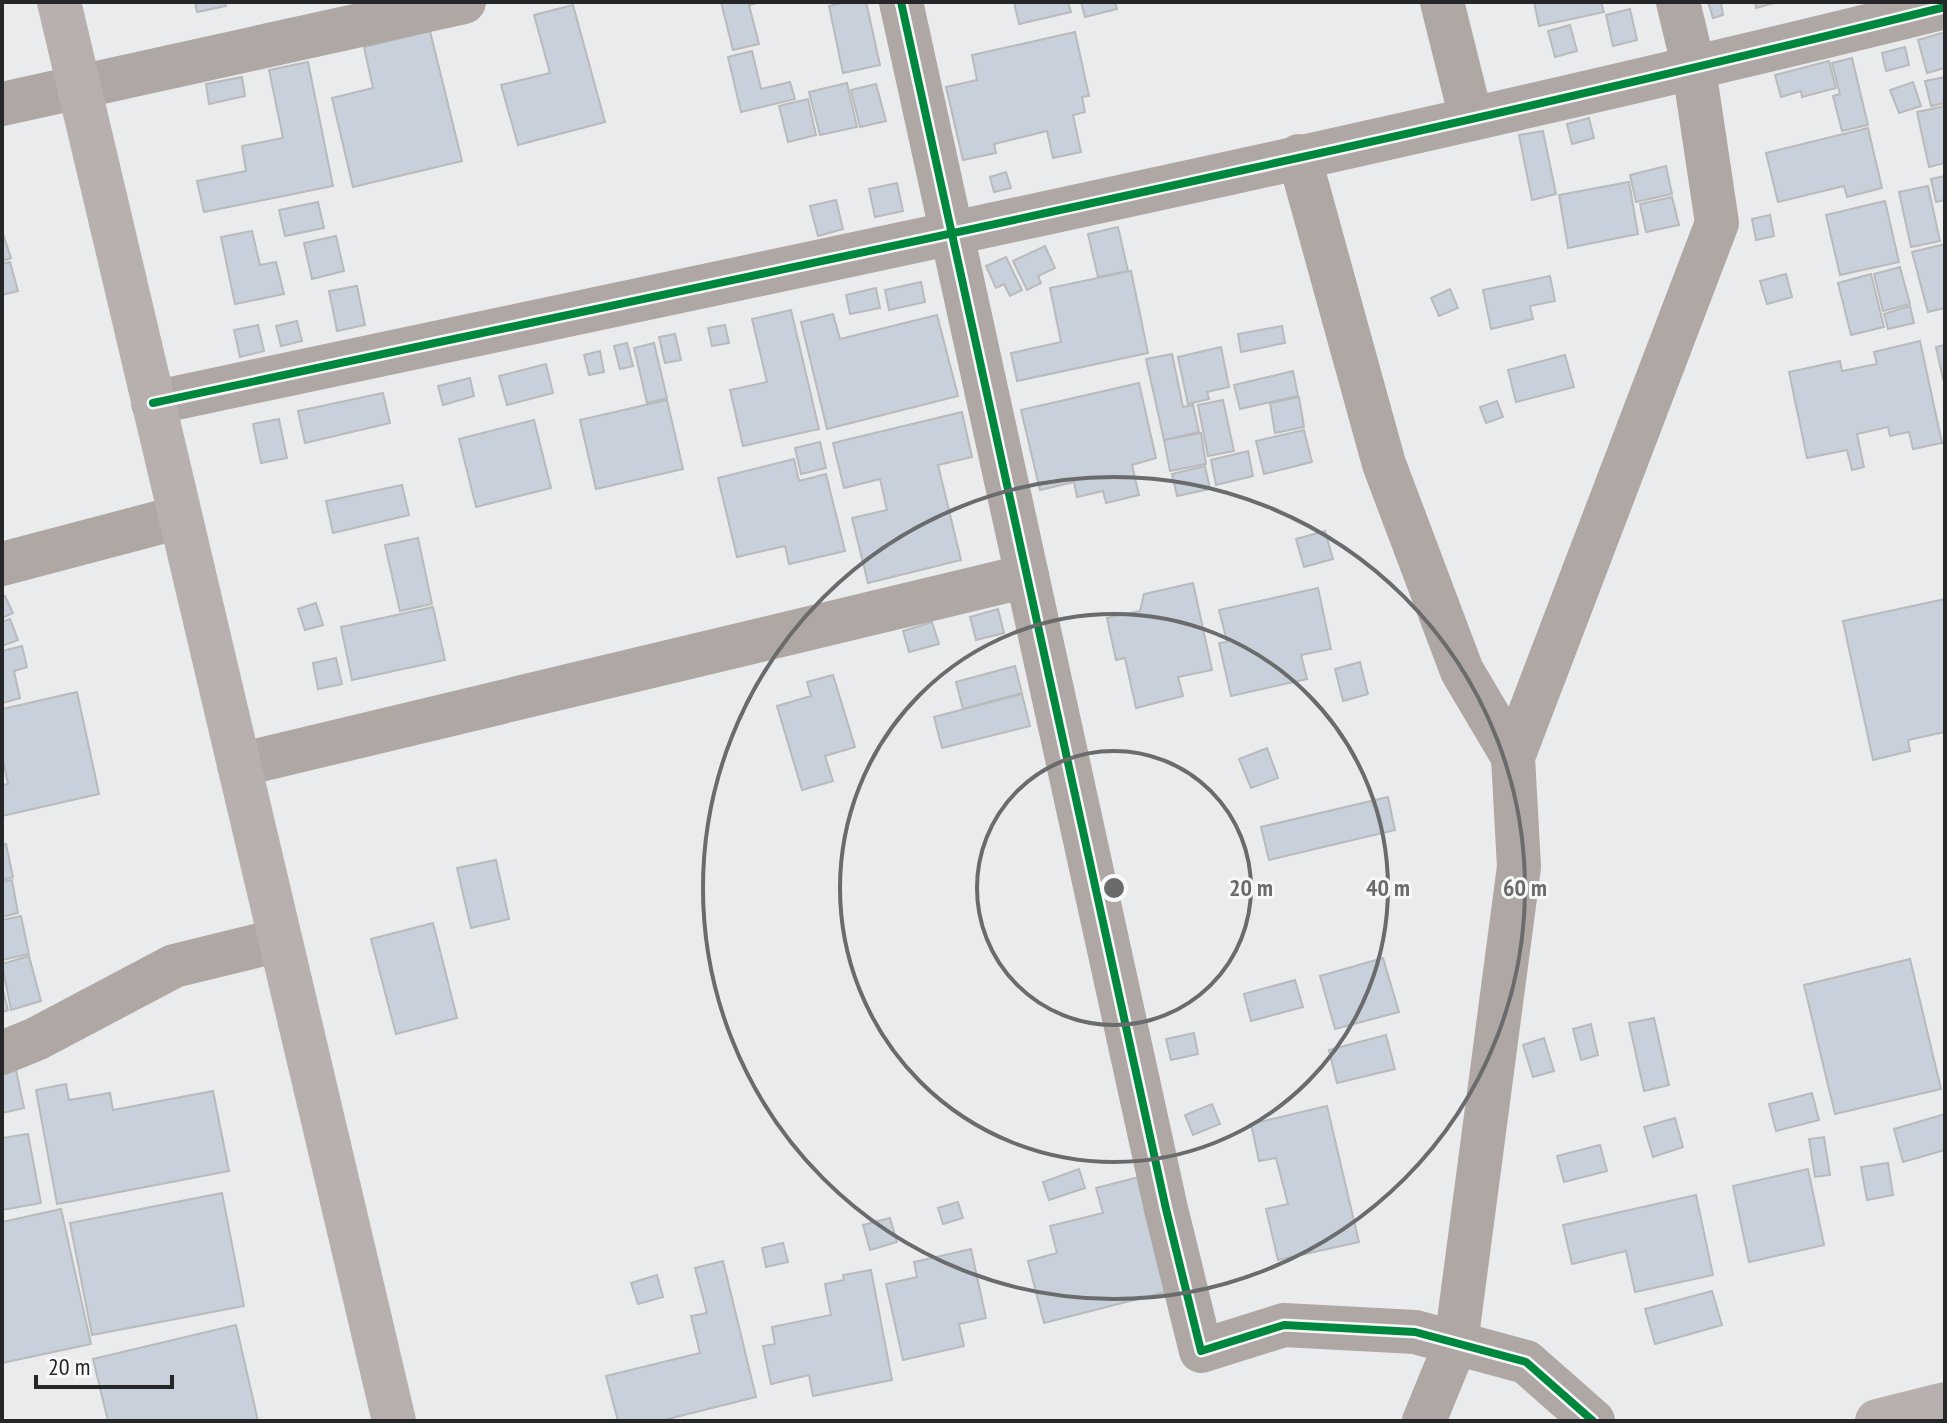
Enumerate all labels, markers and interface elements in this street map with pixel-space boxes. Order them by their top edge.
text: 20 m [1229,872,1273,903]
text: 40 m [1366,872,1410,903]
text: 60 m [1503,872,1547,903]
centre of rings [1100,874,1128,902]
scale bar [36,1339,172,1389]
text: 20 m [48,1351,90,1382]

